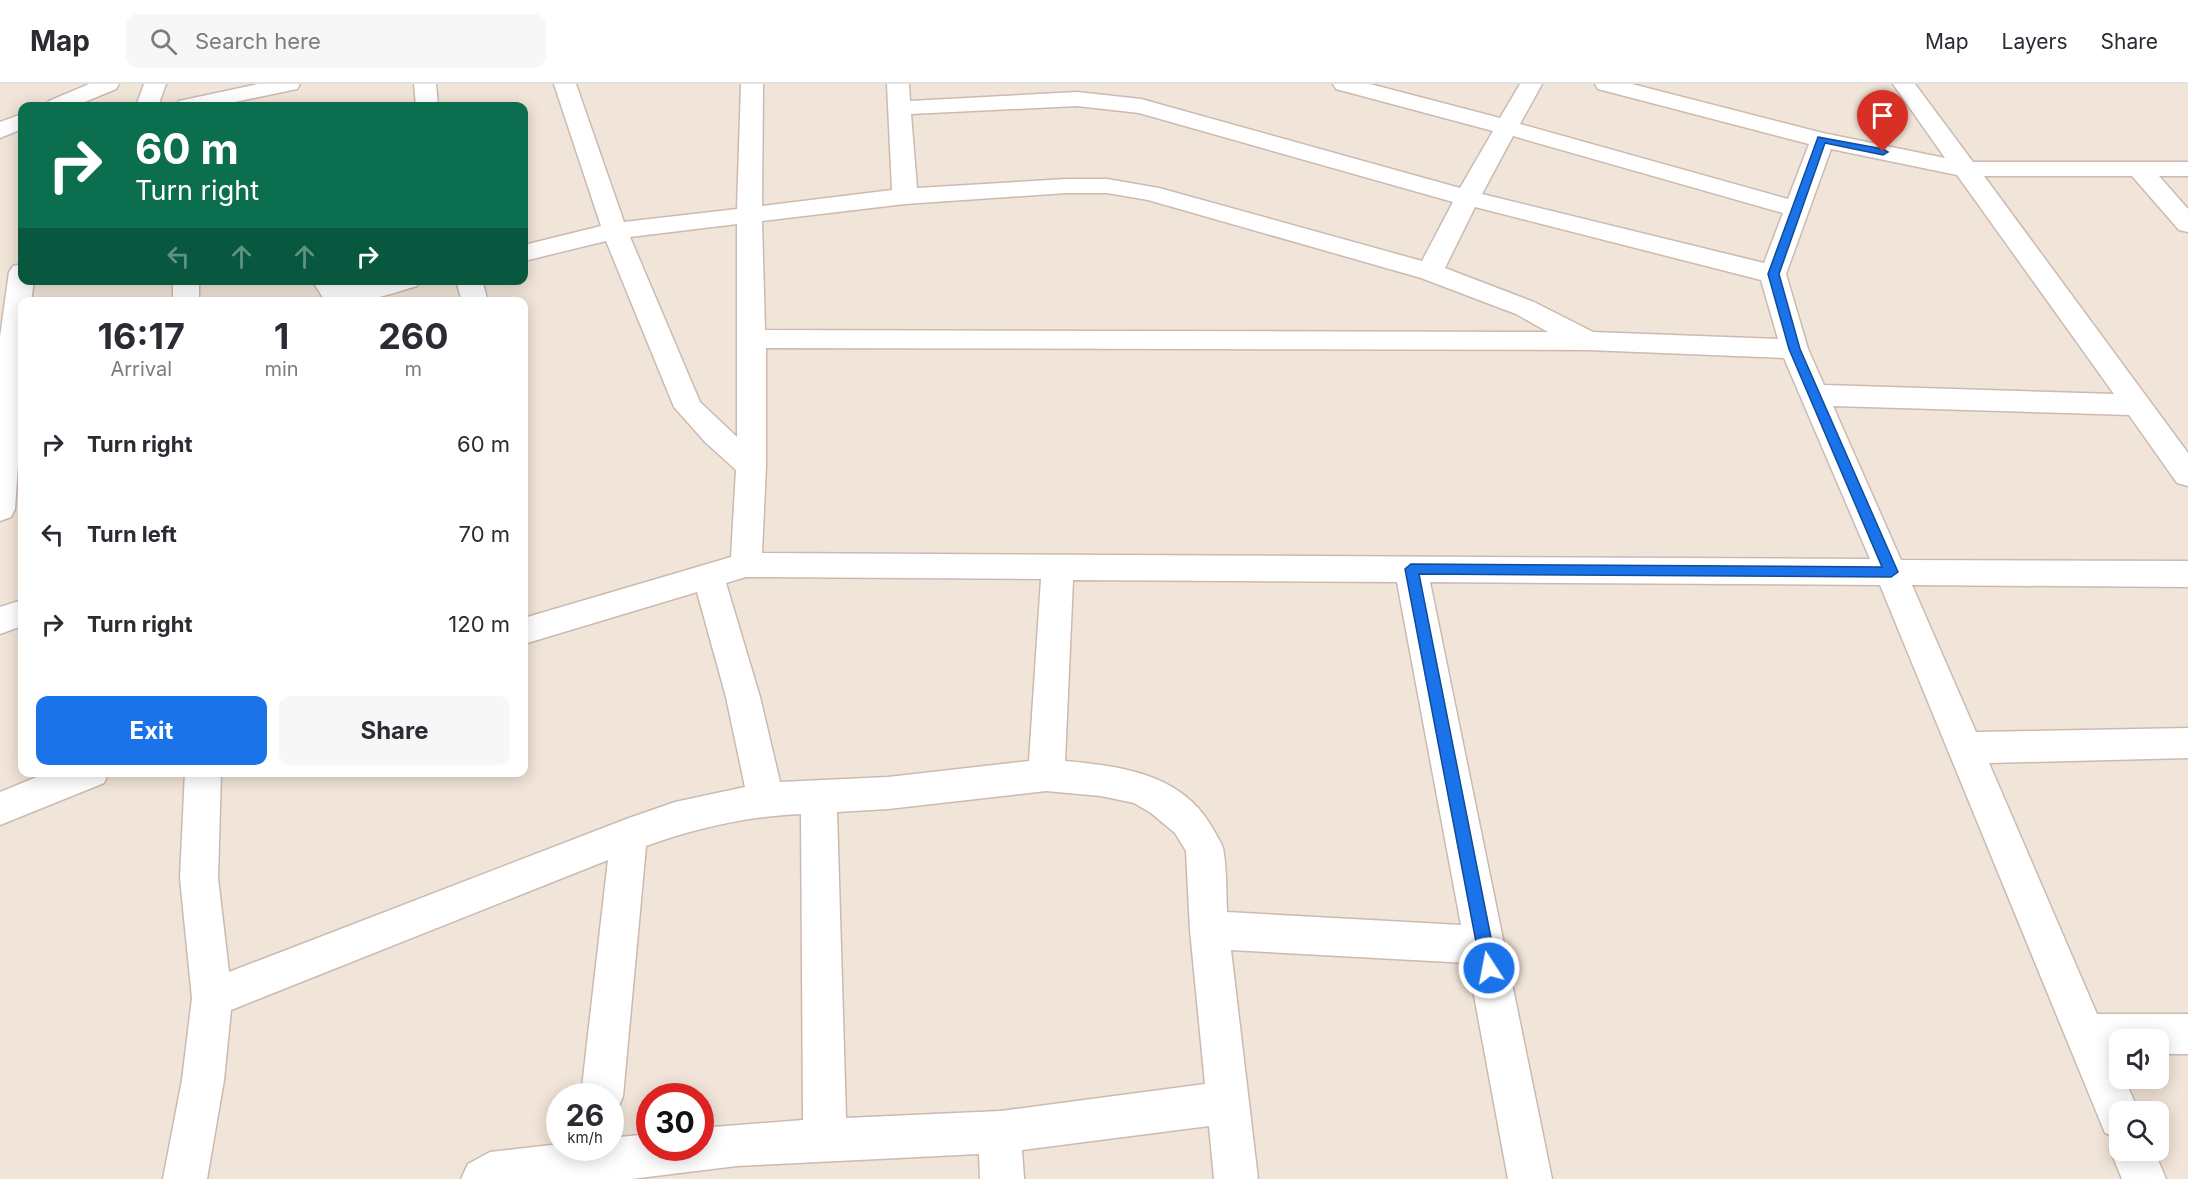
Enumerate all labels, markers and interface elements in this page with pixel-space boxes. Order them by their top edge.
search box [126,14,546,68]
text: Map [30,24,90,58]
icon: search [147,25,180,58]
text: Search here [195,28,321,54]
text: Map [1925,29,1969,54]
text: Layers [2002,29,2068,54]
text: Share [2101,29,2158,54]
pin [1857,90,1908,152]
icon: arrive [1866,99,1899,132]
text: 60 m [135,123,239,174]
icon: right [36,126,114,204]
text: Turn right [135,174,259,207]
icon: left [162,240,195,273]
icon: ahead [225,240,258,273]
icon: ahead [288,240,321,273]
icon: right [351,240,384,273]
text: 16:17 [98,314,185,358]
text: 1 [274,314,289,358]
text: 260 [378,314,448,358]
text: Arrival [110,357,172,381]
text: min [264,357,299,381]
text: m [405,357,422,381]
icon: right [36,428,69,461]
text: Turn right [87,431,193,457]
text: 60 m [457,431,510,457]
icon: left [36,518,69,551]
text: Turn left [87,521,177,547]
text: 70 m [459,521,510,547]
icon: right [36,608,69,641]
text: Turn right [87,611,193,637]
text: 120 m [448,611,510,637]
button: Exit [36,696,267,765]
button: Share [279,696,510,765]
position arrow [1457,936,1521,1000]
map controls [2109,1029,2169,1161]
button: sound [2109,1029,2169,1089]
speed limit sign: 30 [636,1083,714,1161]
text: 26 [566,1097,604,1133]
button: search [2109,1101,2169,1161]
text: km/h [567,1128,603,1147]

